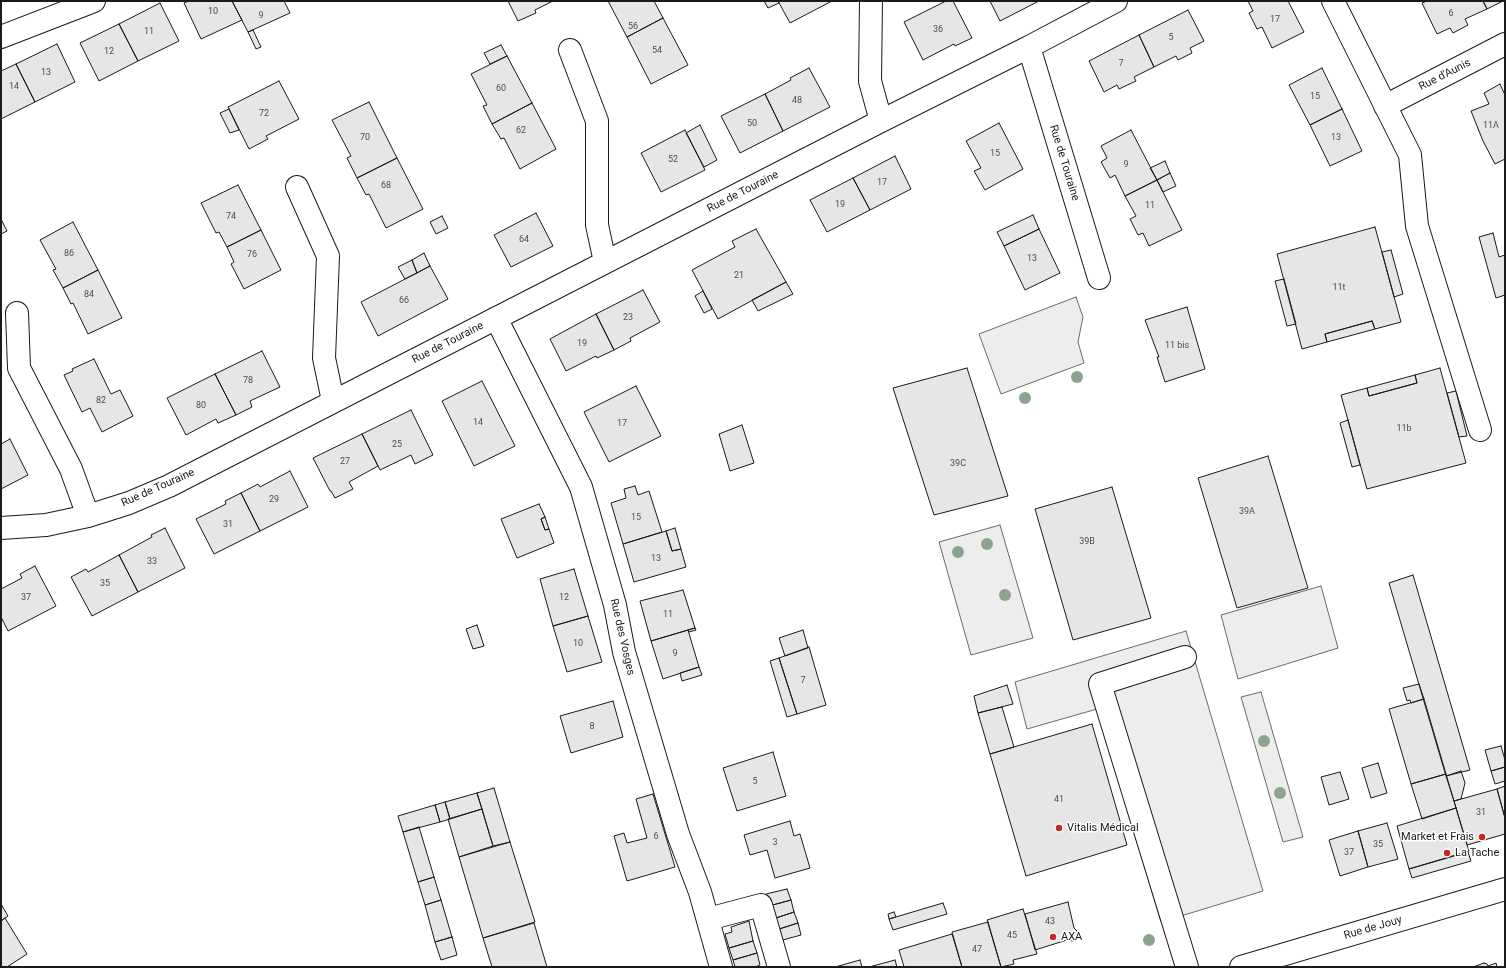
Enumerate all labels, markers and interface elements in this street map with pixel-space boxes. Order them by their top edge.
house number: 10 [208,7,218,17]
house number: 6 [1448,9,1454,19]
house number: 9 [258,11,264,21]
house number: 17 [1270,15,1280,25]
house number: 56 [628,22,638,32]
house number: 36 [933,25,943,35]
house number: 11 [144,27,154,37]
house number: 5 [1168,33,1174,43]
house number: 54 [652,46,662,56]
house number: 12 [104,47,114,57]
street label: Rue d'Aunis [1417,56,1473,94]
house number: 7 [1118,59,1124,69]
house number: 13 [41,68,51,78]
house number: 14 [9,82,19,92]
house number: 60 [496,84,506,94]
house number: 15 [1310,92,1320,102]
house number: 48 [792,96,802,106]
house number: 72 [259,109,269,119]
house number: 50 [747,119,757,129]
house number: 11A [1483,121,1499,131]
street label: Rue de Touraine [1046,123,1082,203]
house number: 62 [516,126,526,136]
house number: 70 [360,133,370,143]
house number: 13 [1331,133,1341,143]
house number: 15 [990,149,1000,159]
house number: 52 [668,155,678,165]
house number: 9 [1123,160,1129,170]
street label: Rue de Touraine [705,168,781,216]
house number: 17 [877,178,887,188]
house number: 68 [381,181,391,191]
house number: 19 [835,200,845,210]
house number: 11 [1145,201,1155,211]
house number: 74 [226,212,236,222]
house number: 64 [519,235,529,245]
house number: 86 [64,249,74,259]
house number: 76 [247,250,257,260]
house number: 13 [1027,254,1037,264]
house number: 21 [734,271,744,281]
house number: 11t [1332,283,1346,293]
house number: 84 [84,290,94,300]
house number: 66 [399,296,409,306]
house number: 23 [623,313,633,323]
street label: Rue de Touraine [410,319,486,367]
house number: 19 [577,339,587,349]
house number: 11 bis [1165,341,1189,351]
house number: 78 [243,376,253,386]
house number: 82 [96,396,106,406]
house number: 80 [196,401,206,411]
house number: 14 [473,418,483,428]
house number: 17 [617,419,627,429]
house number: 11b [1396,424,1412,434]
house number: 25 [392,440,402,450]
house number: 27 [340,457,350,467]
house number: 39C [950,459,966,469]
street label: Rue de Touraine [119,466,197,510]
house number: 29 [269,495,279,505]
house number: 39A [1239,507,1255,517]
house number: 15 [631,513,641,523]
house number: 31 [223,520,233,530]
house number: 39B [1079,537,1095,547]
house number: 13 [651,554,661,564]
house number: 33 [147,557,157,567]
house number: 35 [100,579,110,589]
house number: 37 [21,593,31,603]
house number: 12 [559,593,569,603]
street label: Rue des Vosges [607,597,637,677]
house number: 11 [663,610,673,620]
house number: 10 [573,639,583,649]
house number: 9 [672,649,678,659]
house number: 7 [800,676,806,686]
house number: 8 [589,722,595,732]
house number: 5 [752,777,758,787]
house number: 41 [1054,795,1064,805]
house number: 31 [1476,808,1486,818]
place label: Vitalis Médical [1067,821,1139,835]
marker: Vitalis Médical [1054,823,1064,833]
place label: Market et Frais [1401,830,1474,844]
house number: 6 [653,832,659,842]
marker: Market et Frais [1477,832,1487,842]
house number: 3 [772,838,778,848]
house number: 35 [1373,840,1383,850]
place label: La Tache [1455,846,1499,860]
house number: 37 [1344,848,1354,858]
marker: La Tache [1442,848,1452,858]
street label: Rue de Jouy [1342,913,1404,943]
house number: 43 [1045,917,1055,927]
place label: AXA [1061,930,1082,944]
house number: 45 [1007,931,1017,941]
marker: AXA [1048,932,1058,942]
house number: 47 [972,945,982,955]

